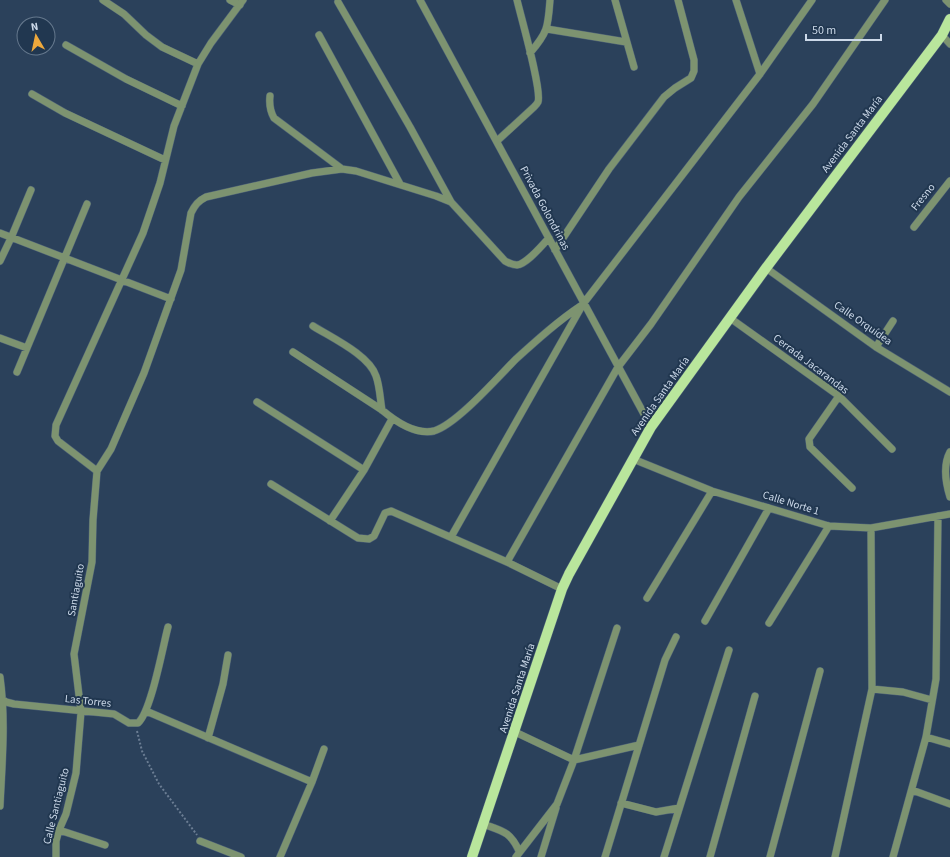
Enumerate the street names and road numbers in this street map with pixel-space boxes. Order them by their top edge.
street label: Avenida Santa María [818,92,886,176]
street label: Privada Golondrinas [516,163,574,253]
street label: Fresno [907,180,939,214]
street label: Calle Orquídea [831,297,895,349]
street label: Cerrada Jacarandas [770,331,852,398]
street label: Avenida Santa María [627,353,693,439]
street label: Calle Norte 1 [761,487,821,519]
street label: Santiaguito [64,562,88,617]
street label: Avenida Santa María [495,641,539,735]
street label: Las Torres [64,691,112,711]
street label: Calle Santiaguito [39,766,73,846]

